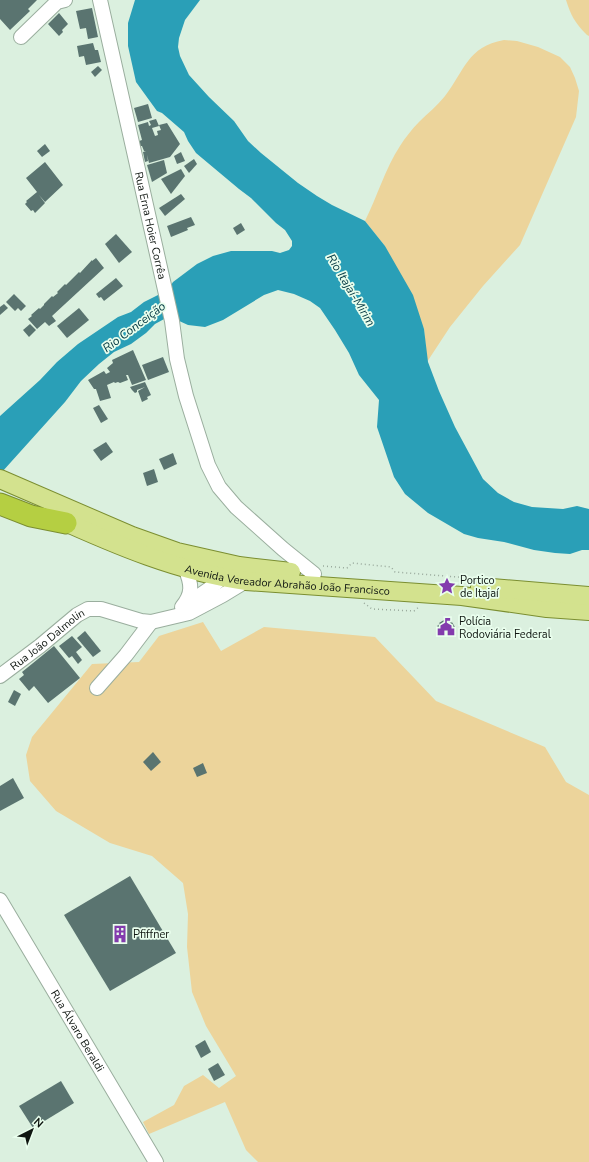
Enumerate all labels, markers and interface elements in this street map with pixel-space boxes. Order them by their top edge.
street label: Rua Erna Hoier Corrêa [131,170,170,281]
water label: Rio Itajaí-Mirim [323,251,379,329]
water label: Rio Conceição [99,298,169,356]
street label: Avenida Vereador Abrahão João Francisco [183,561,390,598]
place label: Portico de Itajaí [460,573,500,601]
place icon: Portico de Itajaí [437,576,457,596]
street label: Rua João Dalmolin [7,605,87,673]
place label: Polícia Rodoviária Federal [459,614,552,642]
public building icon: Polícia Rodoviária Federal [436,617,456,637]
building icon: Pfiffner [110,924,130,944]
place label: Pfiffner [133,927,169,942]
street label: Rua Álvaro Beraldi [48,987,108,1074]
north arrow [12,1110,52,1150]
text: N [30,1115,46,1131]

